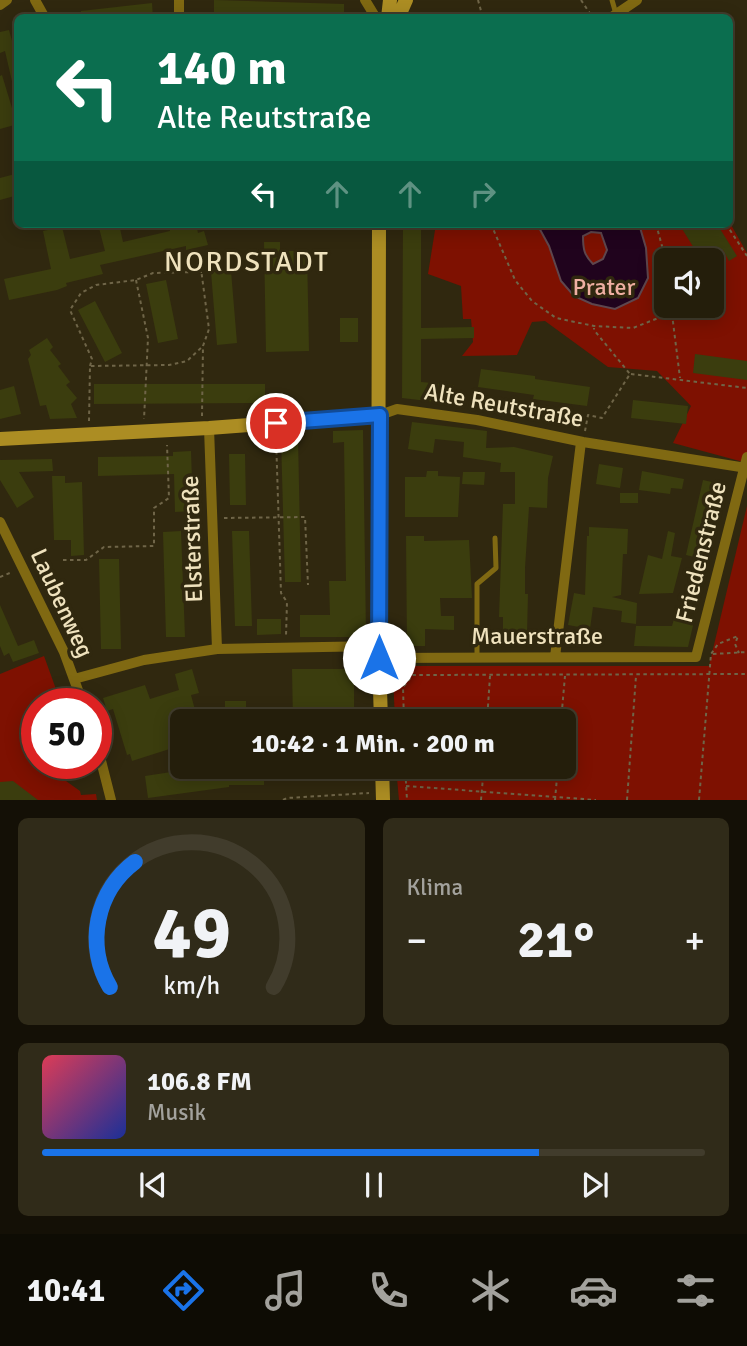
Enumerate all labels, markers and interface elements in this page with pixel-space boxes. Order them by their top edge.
text: 140 m [157,38,287,98]
icon: left [42,42,133,133]
text: Alte Reutstraße [157,98,372,137]
icon: left [245,175,283,213]
icon: ahead [318,175,356,213]
icon: ahead [391,175,429,213]
icon: right [464,175,502,213]
district label: NORDSTADT [164,245,330,279]
map controls [654,248,724,318]
button: sound [654,248,724,318]
park label: Prater [573,272,636,302]
street label: Alte Reutstraße [422,376,586,434]
pin [246,393,306,453]
icon: arrive [257,404,295,442]
street label: Elsterstraße [175,475,209,603]
street label: Friedenstraße [669,478,733,626]
street label: Laubenweg [24,544,100,662]
position arrow [342,621,416,695]
street label: Mauerstraße [471,621,603,651]
speed limit sign: 50 [21,688,112,779]
text: 10:42 · 1 Min. · 200 m [251,728,495,760]
text: Klima [407,873,463,902]
text: 49 [152,890,231,979]
text: 21° [517,908,594,972]
text: − [407,917,427,964]
text: + [684,917,705,964]
text: km/h [163,970,220,1001]
text: 106.8 FM [147,1066,252,1098]
text: Musik [147,1098,206,1127]
icon: previous [134,1166,172,1204]
icon: pause [355,1166,393,1204]
icon: next [576,1166,614,1204]
icon: directions [159,1266,208,1315]
icon: music [261,1266,310,1315]
icon: phone [364,1266,413,1315]
icon: climate [466,1266,515,1315]
icon: car [569,1266,618,1315]
icon: filters [671,1266,720,1315]
text: 10:41 [27,1271,105,1310]

